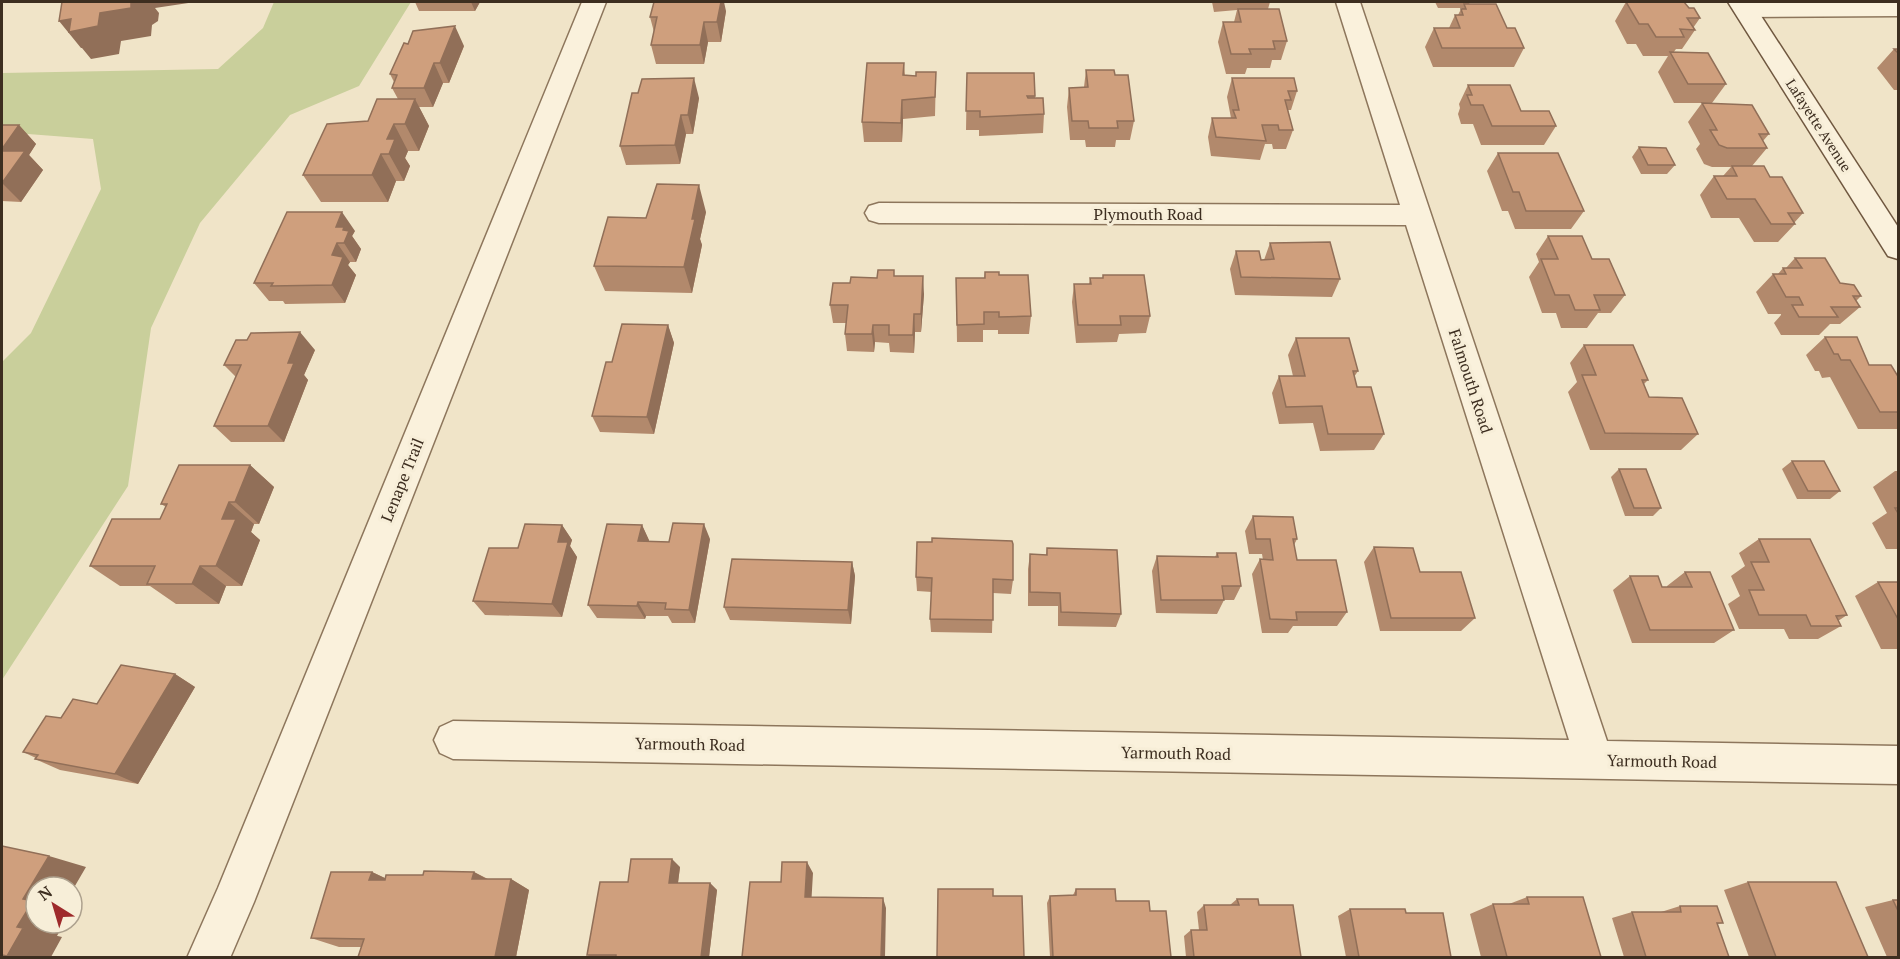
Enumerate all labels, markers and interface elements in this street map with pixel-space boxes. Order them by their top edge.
street label: Lafayette Avenue [1782,75,1856,175]
street label: Plymouth Road [1093,203,1203,225]
street label: Falmouth Road [1444,326,1498,436]
street label: Lenape Trail [375,435,429,525]
street label: Yarmouth Road [635,732,745,756]
street label: Yarmouth Road [1121,741,1231,765]
street label: Yarmouth Road [1607,749,1717,773]
north arrow [24,875,84,935]
text: N [34,881,56,905]

